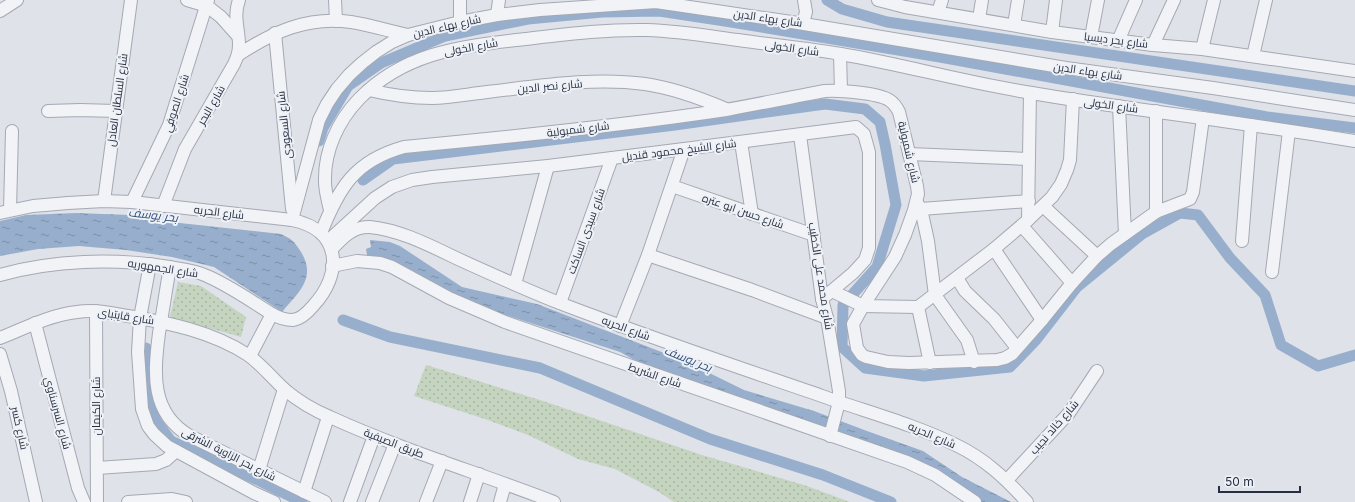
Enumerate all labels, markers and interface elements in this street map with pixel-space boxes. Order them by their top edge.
street label: شارع بهاء الدين [733,6,803,31]
street label: شارع بهاء الدين [412,11,483,42]
street label: شارع بحر ديسيا [1083,29,1149,52]
street label: شارع الخولى [443,35,499,60]
street label: شارع الخولى [764,37,820,60]
street label: شارع السلطان العادل [104,52,131,148]
street label: شارع بهاء الدين [1053,59,1123,84]
street label: شارع الصوفي [160,72,194,134]
street label: شارع نصر الدين [517,76,583,97]
street label: شارع البحر [194,83,229,129]
street label: شارع السعودى [273,90,296,160]
street label: شارع الخولى [1083,94,1139,117]
street label: شارع شمبولية [546,118,610,141]
street label: شارع شمبولية [894,120,923,185]
street label: شارع الشيخ محمود قنديل [621,136,737,165]
street label: شارع سيدى الساكت [564,186,609,276]
street label: شارع حسن ابو عتره [700,190,786,232]
street label: شارع الحريه [193,202,245,223]
water label: بحر يوسف [127,204,180,225]
street label: شارع محمد على الخطيب [805,221,836,331]
street label: شارع الجمهوريه [127,256,199,281]
street label: شارع قايتباى [97,305,155,328]
street label: شارع الحريه [600,313,652,344]
water label: بحر يوسف [662,342,715,375]
street label: شارع الشريط [626,359,684,392]
street label: شارع السرسناوي [40,375,74,451]
street label: شارع الكيمان [89,377,104,435]
street label: شارع خالد نجيب [1027,397,1082,458]
street label: شارع كسر [7,404,32,451]
street label: شارع الحريه [906,419,958,452]
street label: شارع بحر الزاوية الشرقى [179,424,278,485]
street label: طريق الصيفية [362,425,426,461]
scale bar [1219,468,1300,494]
text: 50 m [1225,474,1254,489]

